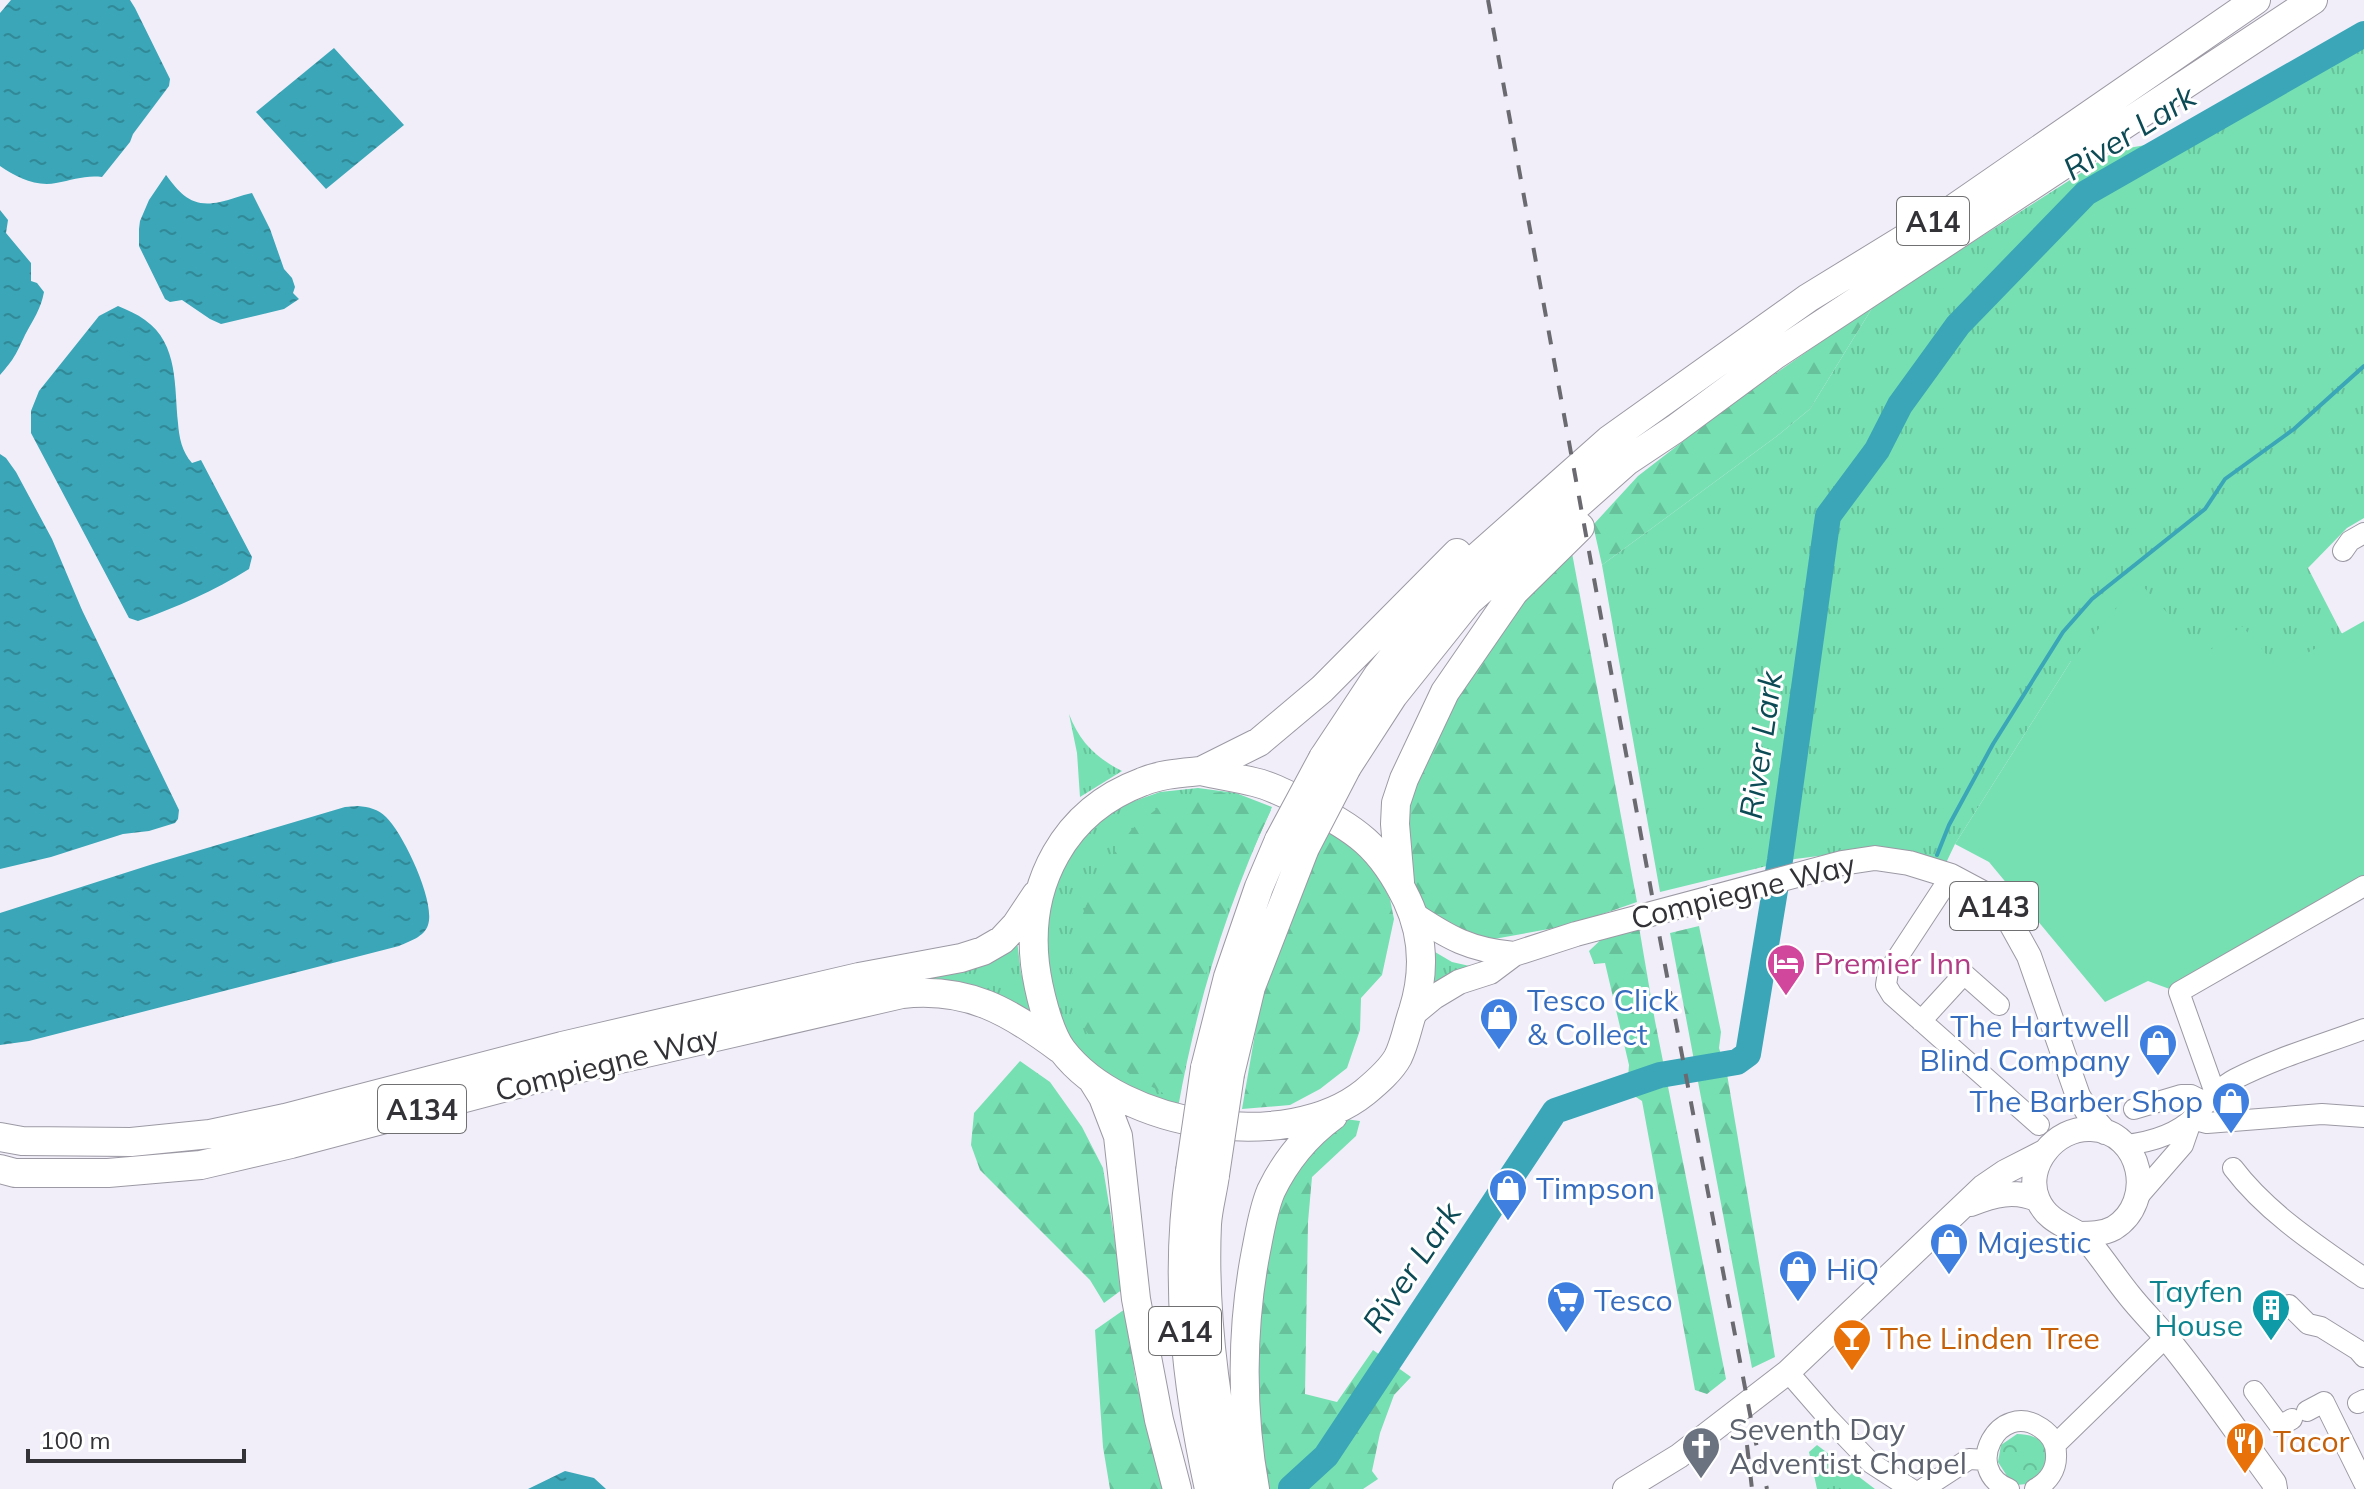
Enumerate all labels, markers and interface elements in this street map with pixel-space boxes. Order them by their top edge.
water label: River Lark [2055,75,2204,188]
road number: A14 [1897,197,1969,245]
water label: River Lark [1730,667,1790,821]
street label: Compiegne Way [1627,845,1859,937]
road number: A143 [1950,882,2038,930]
hotel icon: Premier Inn [1765,942,1807,997]
place label: Premier Inn [1814,944,1972,982]
place label: Tesco Click & Collect [1527,981,1679,1053]
shop icon: Tesco Click & Collect [1478,996,1520,1051]
place label: The Hartwell Blind Company [1920,1007,2130,1079]
street label: Compiegne Way [491,1017,723,1109]
shop icon: The Hartwell Blind Company [2137,1022,2179,1077]
shop icon: The Barber Shop [2210,1080,2252,1135]
place label: The Barber Shop [1969,1082,2203,1120]
road number: A134 [378,1085,466,1133]
shop icon: Timpson [1487,1167,1529,1222]
place label: Timpson [1536,1169,1655,1207]
water label: River Lark [1353,1193,1470,1340]
shop icon: Majestic [1928,1221,1970,1276]
place label: Majestic [1977,1223,2091,1261]
shop icon: HiQ [1777,1248,1819,1303]
place label: HiQ [1826,1250,1879,1288]
place label: Tayfen House [2150,1272,2243,1344]
supermarket icon: Tesco [1545,1279,1587,1334]
place label: Tesco [1594,1281,1673,1319]
building icon: Tayfen House [2250,1287,2292,1342]
road number: A14 [1149,1307,1221,1355]
bar icon: The Linden Tree [1831,1317,1873,1372]
place label: The Linden Tree [1880,1319,2100,1357]
place label: Seventh Day Adventist Chapel [1729,1410,1967,1482]
scale bar [28,1413,244,1463]
restaurant icon: Tacor [2224,1420,2266,1475]
place label: Tacor [2273,1422,2350,1460]
text: 100 m [40,1425,111,1455]
church icon: Seventh Day Adventist Chapel [1680,1425,1722,1480]

